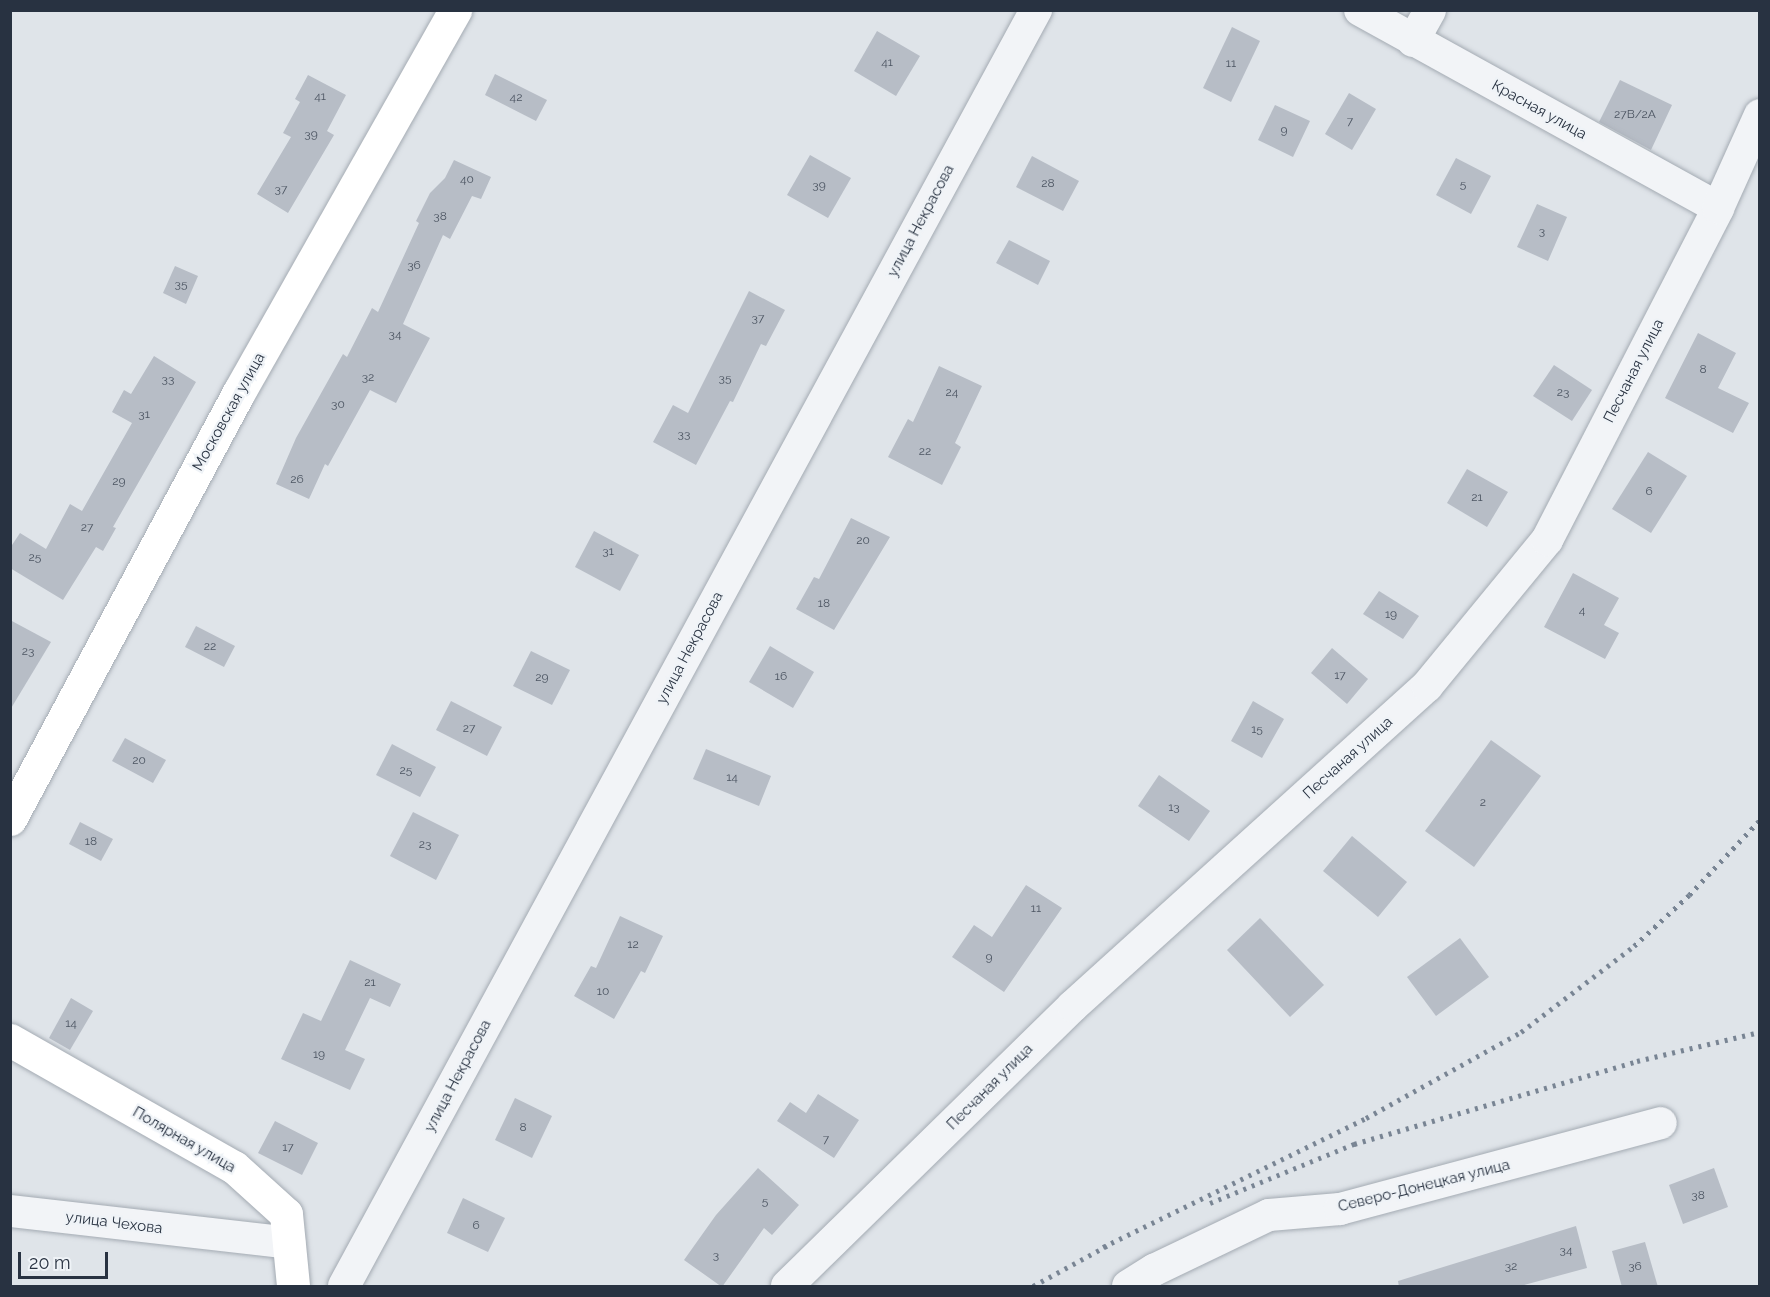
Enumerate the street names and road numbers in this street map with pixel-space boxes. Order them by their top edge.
street label: Красная улица [1488,76,1590,144]
street label: улица Некрасова [884,162,958,280]
street label: Песчаная улица [1600,316,1668,426]
street label: Московская улица [189,350,269,474]
street label: улица Некрасова [653,589,727,707]
street label: Песчаная улица [1299,713,1397,803]
street label: улица Некрасова [421,1017,495,1135]
street label: Песчаная улица [943,1040,1037,1134]
street label: Полярная улица [129,1103,239,1177]
street label: Северо-Донецкая улица [1336,1156,1512,1216]
street label: улица Чехова [65,1208,163,1238]

